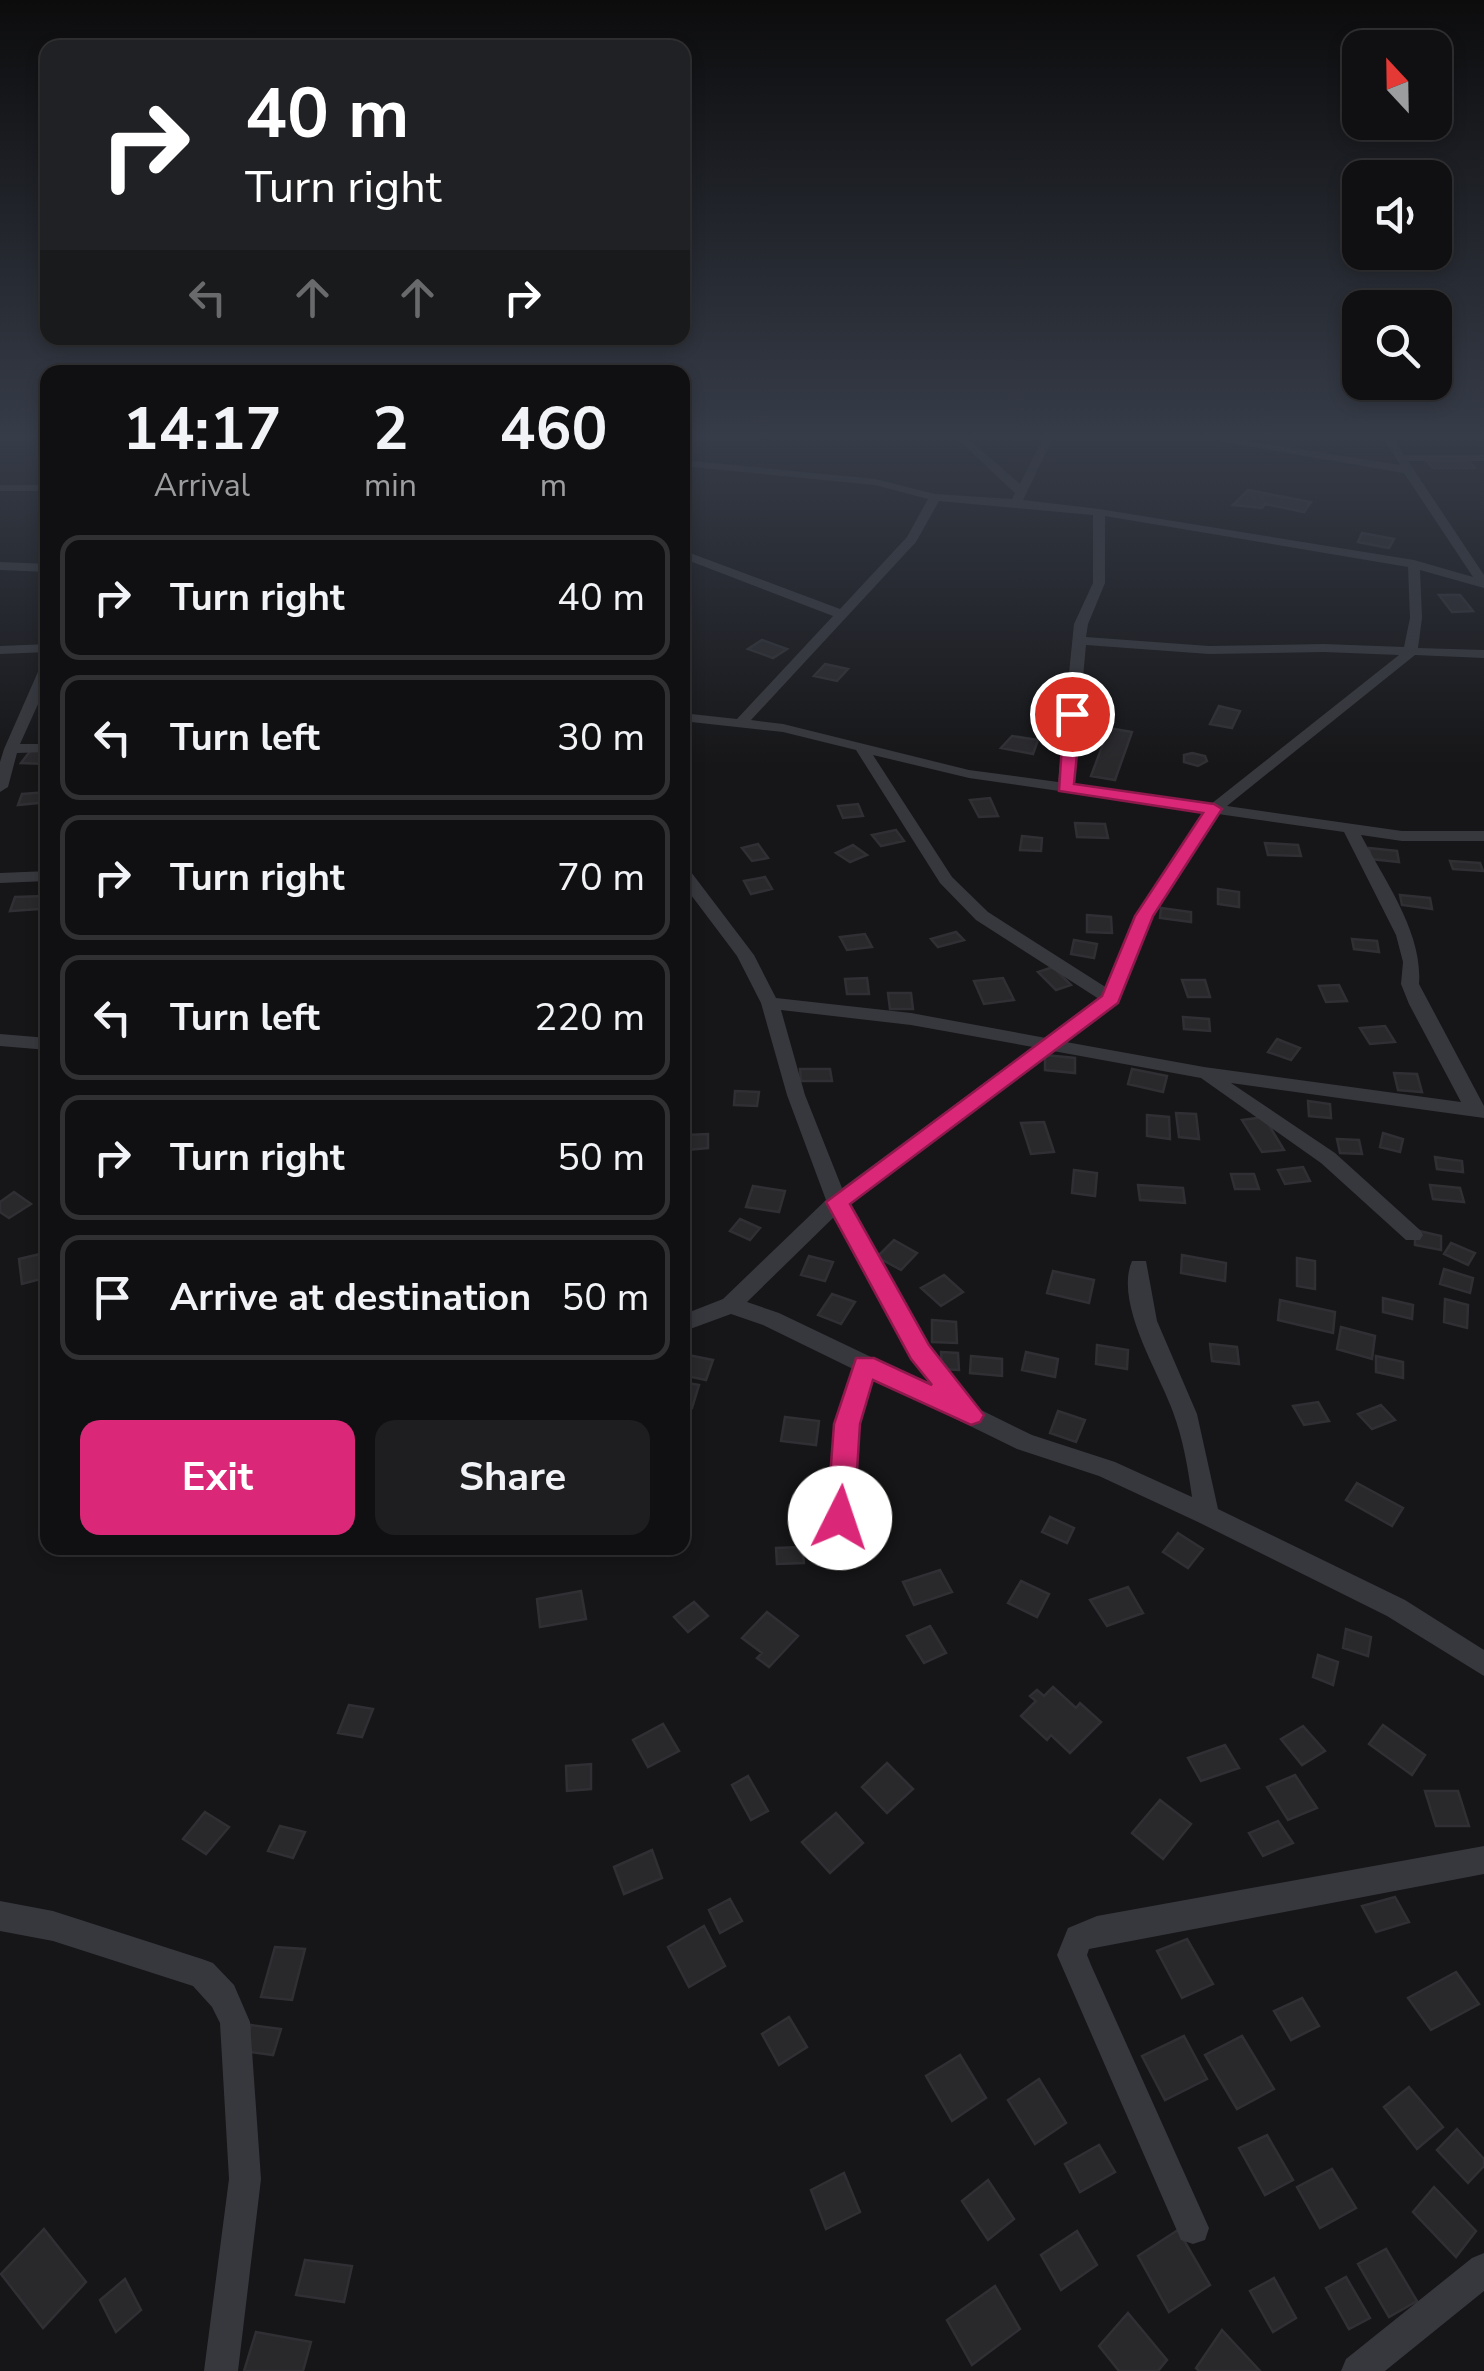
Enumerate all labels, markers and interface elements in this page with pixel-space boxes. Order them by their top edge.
north arrow [1342,30,1452,140]
map controls [1342,30,1452,400]
text: 40 m [245,66,409,162]
icon: right [80,80,210,210]
text: Turn right [245,157,442,218]
button: sound [1342,160,1452,270]
icon: left [180,270,235,325]
icon: ahead [285,270,340,325]
icon: ahead [390,270,445,325]
icon: right [495,270,550,325]
button: search [1342,290,1452,400]
text: 14:17 [123,388,281,470]
text: 2 [372,388,408,470]
text: 460 [499,388,607,470]
text: Arrival [154,464,250,507]
text: min [364,464,417,507]
text: m [540,464,567,507]
icon: right [85,570,140,625]
text: Turn right [170,572,345,623]
text: 40 m [557,572,645,623]
pin [1030,672,1115,757]
icon: arrive [1045,687,1100,742]
icon: left [85,710,140,765]
text: Turn left [170,712,320,763]
text: 30 m [557,712,645,763]
icon: right [85,850,140,905]
text: Turn right [170,852,345,903]
text: 70 m [557,852,645,903]
icon: left [85,990,140,1045]
text: Turn left [170,992,320,1043]
text: 220 m [534,992,645,1043]
icon: right [85,1130,140,1185]
text: Turn right [170,1132,345,1183]
text: 50 m [557,1132,645,1183]
icon: arrive [85,1270,140,1325]
text: Arrive at destination [170,1272,531,1323]
text: 50 m [561,1272,649,1323]
button: Exit [80,1420,355,1535]
button: Share [375,1420,650,1535]
position arrow [788,1466,892,1570]

